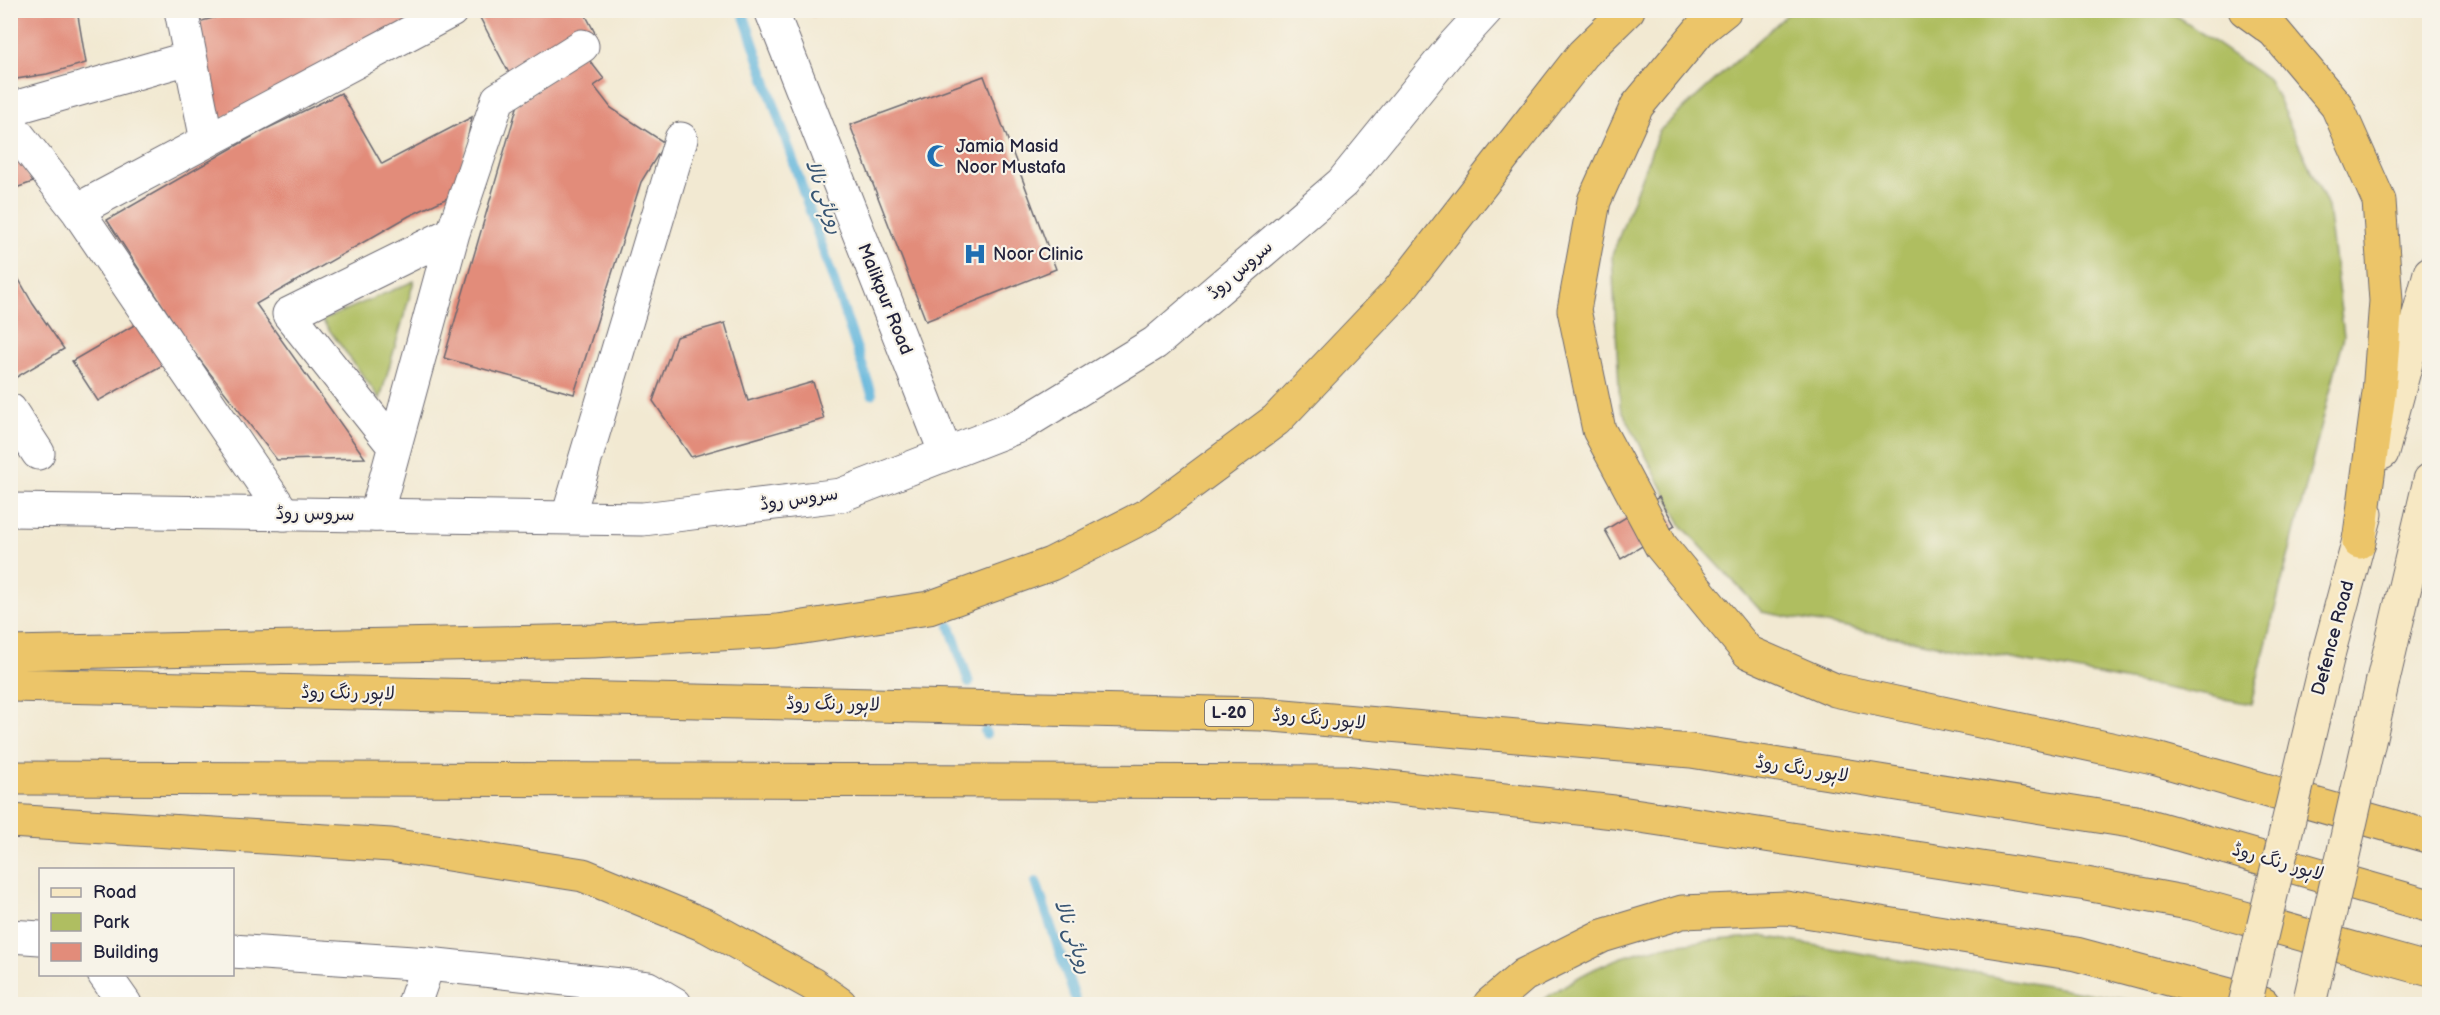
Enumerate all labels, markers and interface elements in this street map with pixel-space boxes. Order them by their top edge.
place label: Jamia Masid Noor Mustafa [956,136,1066,178]
mosque icon: Jamia Masid Noor Mustafa [925,143,951,169]
water label: روہائی نالا [797,157,848,239]
street label: سروس روڈ [1203,236,1277,304]
street label: Malikpur Road [853,240,917,358]
hospital icon: Noor Clinic [962,241,988,267]
place label: Noor Clinic [993,244,1083,265]
street label: سروس روڈ [758,483,840,515]
street label: سروس روڈ [275,503,355,525]
street label: Defence Road [2308,578,2358,698]
street label: لاہور رنگ روڈ [301,682,395,706]
street label: لاہور رنگ روڈ [786,693,880,717]
road number: L-20 [1205,700,1253,726]
street label: لاہور رنگ روڈ [1271,704,1367,735]
street label: لاہور رنگ روڈ [1754,751,1850,789]
street label: لاہور رنگ روڈ [2229,839,2326,887]
legend [39,868,234,976]
text: Road [93,882,137,903]
water label: روہائی نالا [1046,897,1097,979]
text: Park [93,912,129,933]
text: Building [93,942,159,963]

